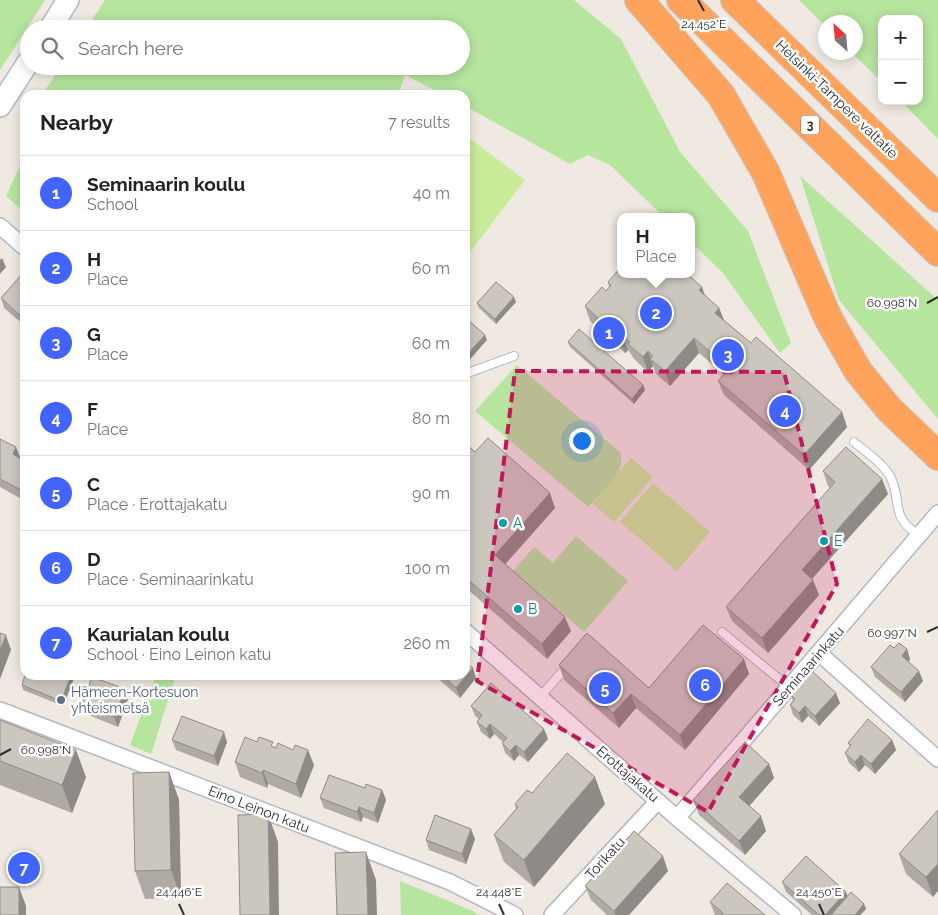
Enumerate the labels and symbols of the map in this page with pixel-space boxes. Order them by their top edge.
north arrow [818,15,863,60]
text: 24.452°E [682,17,726,31]
street label: Helsinki-Tampere valtatie [773,37,901,161]
road number: 3 [801,116,819,134]
pin: 2 [640,294,672,332]
text: 60.998°N [867,296,917,310]
pin: 1 [593,314,625,352]
pin: 3 [712,336,744,374]
pin: 4 [769,392,801,430]
your location [569,428,595,454]
place label: A [513,515,523,531]
marker: A [497,517,509,529]
place label: E [834,533,843,549]
marker: E [818,535,830,547]
place label: B [528,601,537,617]
marker: B [512,603,524,615]
street label: Seminaarinkatu [769,623,847,709]
text: 60.997°N [867,626,917,640]
pin: 6 [689,666,721,704]
pin: 5 [589,669,621,707]
place label: Hämeen-Kortesuon yhteismetsä [71,684,198,716]
marker: Hämeen-Kortesuon yhteismetsä [55,694,67,706]
text: 60.998°N [21,743,71,757]
street label: Erottajakatu [594,743,662,805]
street label: Eino Leinon katu [206,782,312,836]
street label: Torikatu [582,834,628,882]
pin: 7 [8,849,40,887]
text: 24.446°E [156,885,202,899]
text: 24.448°E [476,885,522,899]
text: 24.450°E [796,885,842,899]

